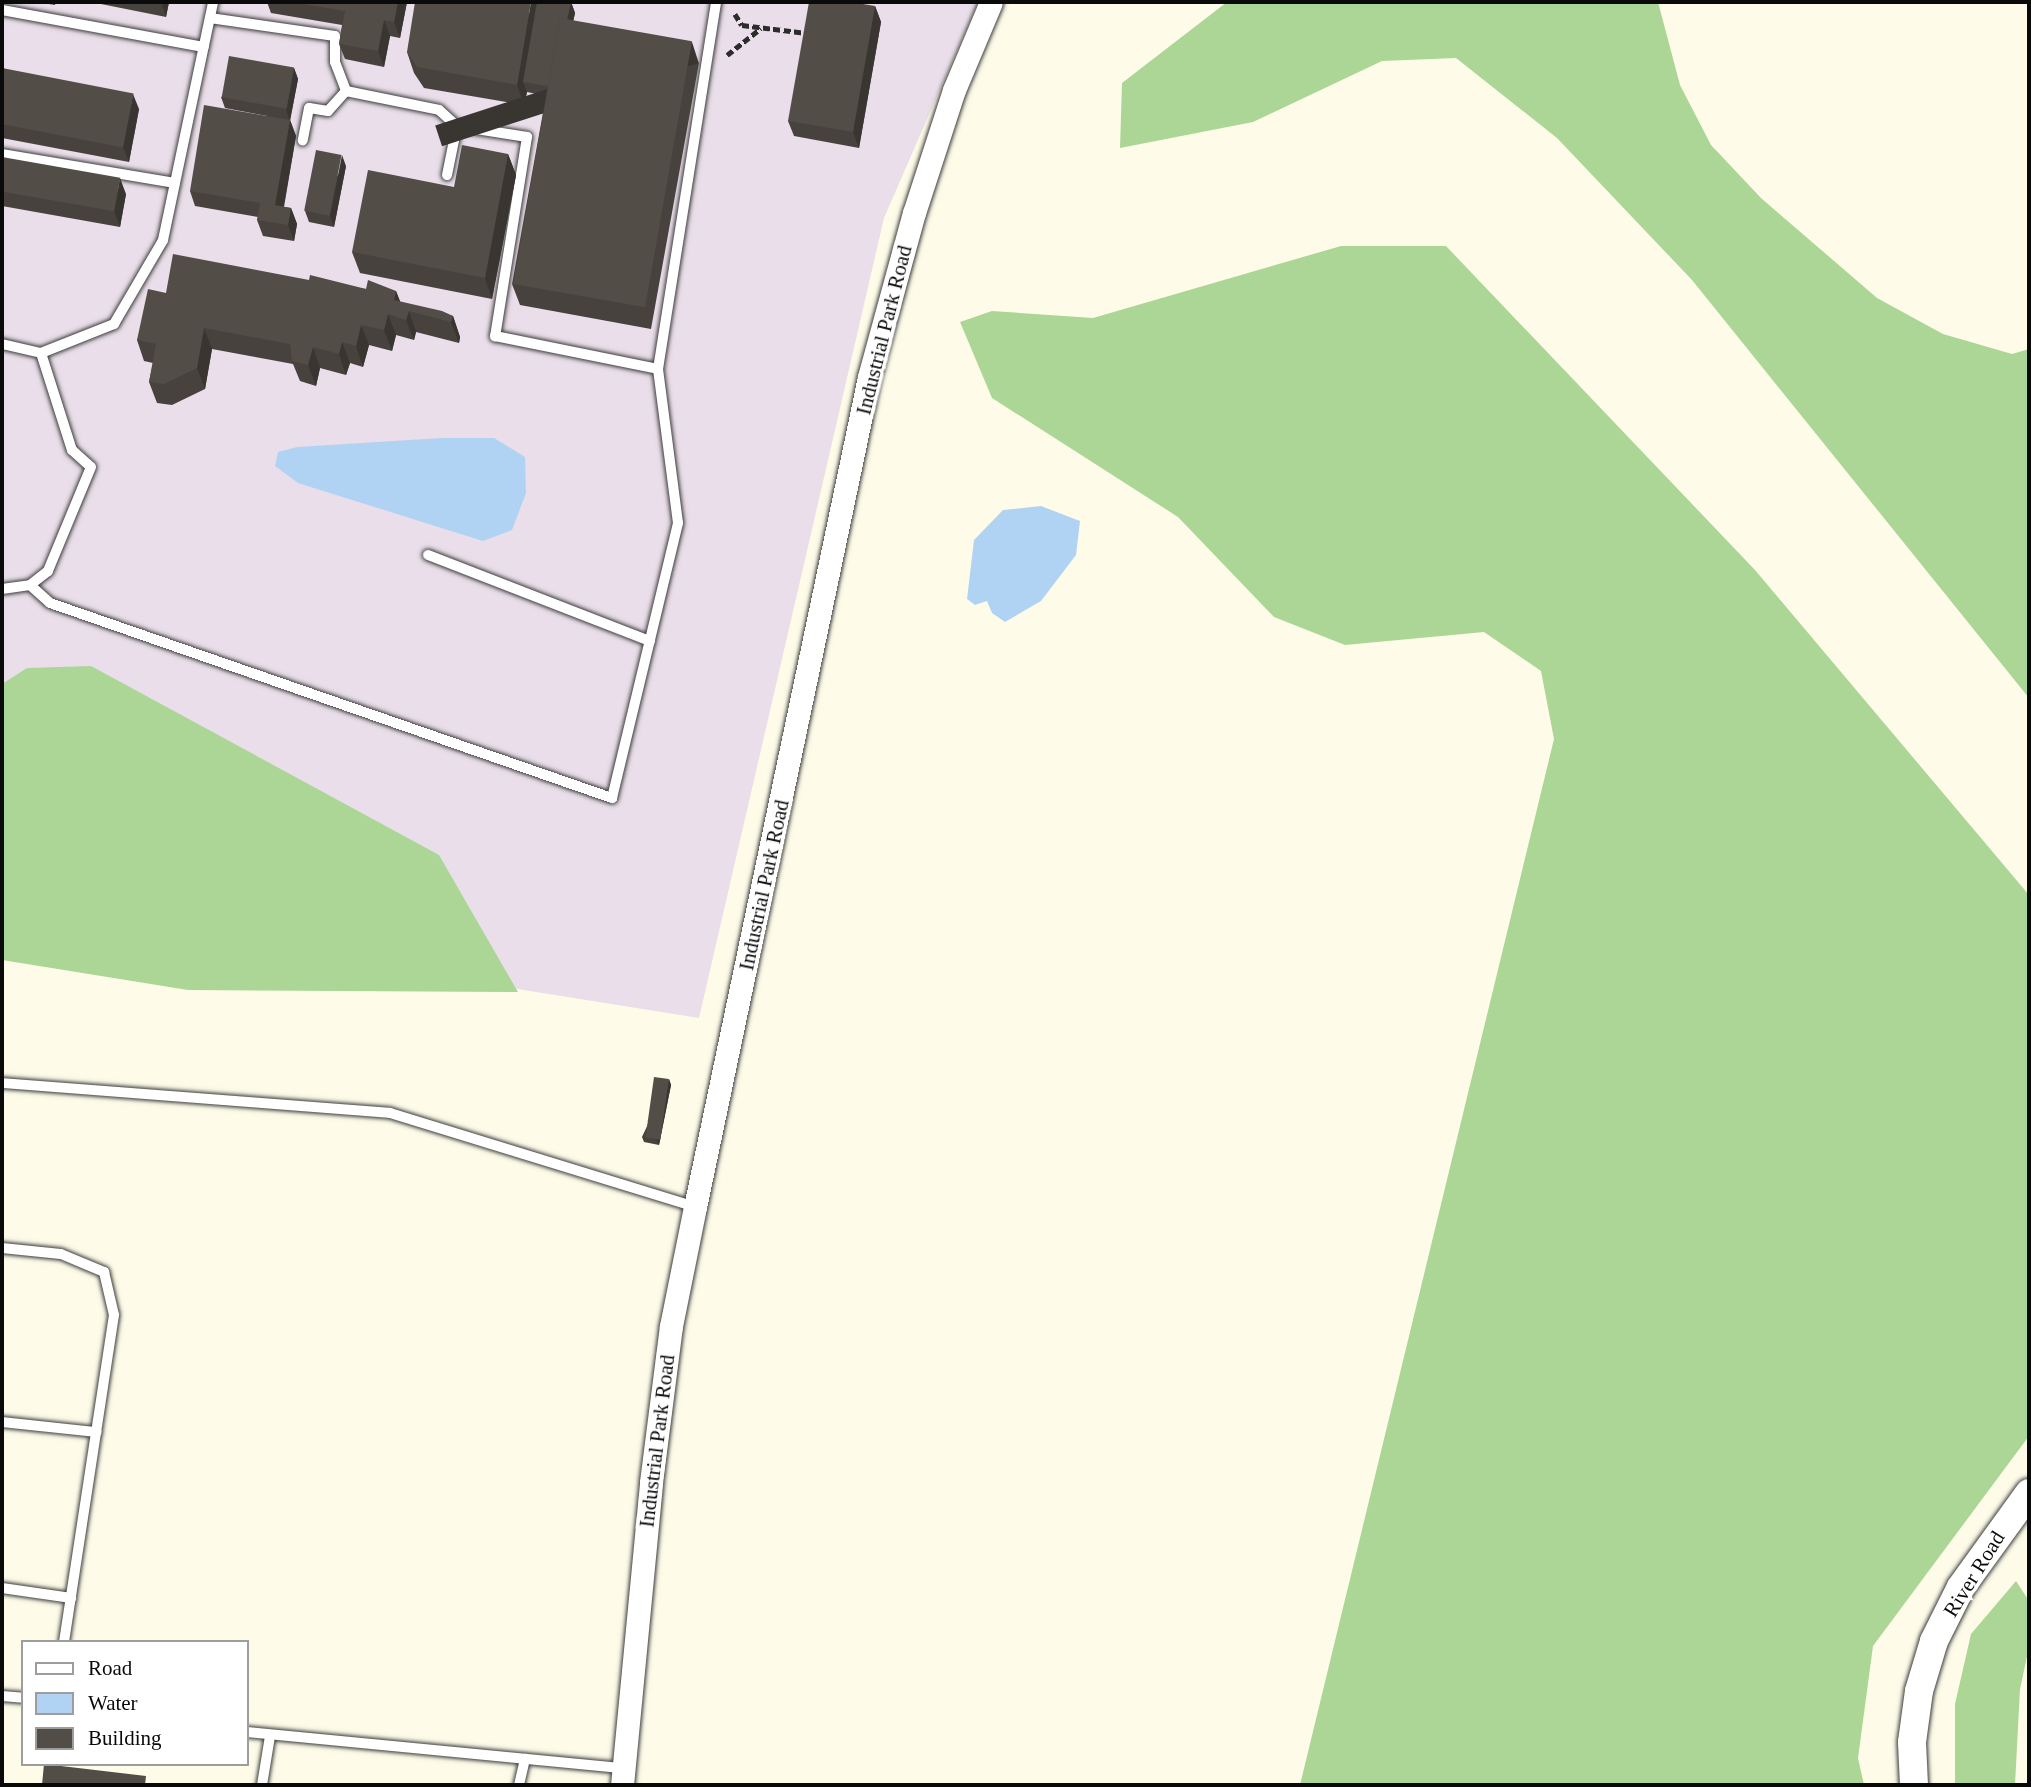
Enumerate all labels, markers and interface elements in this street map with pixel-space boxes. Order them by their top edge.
street label: Industrial Park Road [851,243,917,417]
street label: Industrial Park Road [734,797,794,973]
street label: Industrial Park Road [634,1353,680,1529]
street label: River Road [1938,1527,2010,1621]
legend [21,1640,248,1766]
text: Road [88,1656,132,1680]
text: Water [88,1691,138,1715]
text: Building [88,1726,162,1750]

